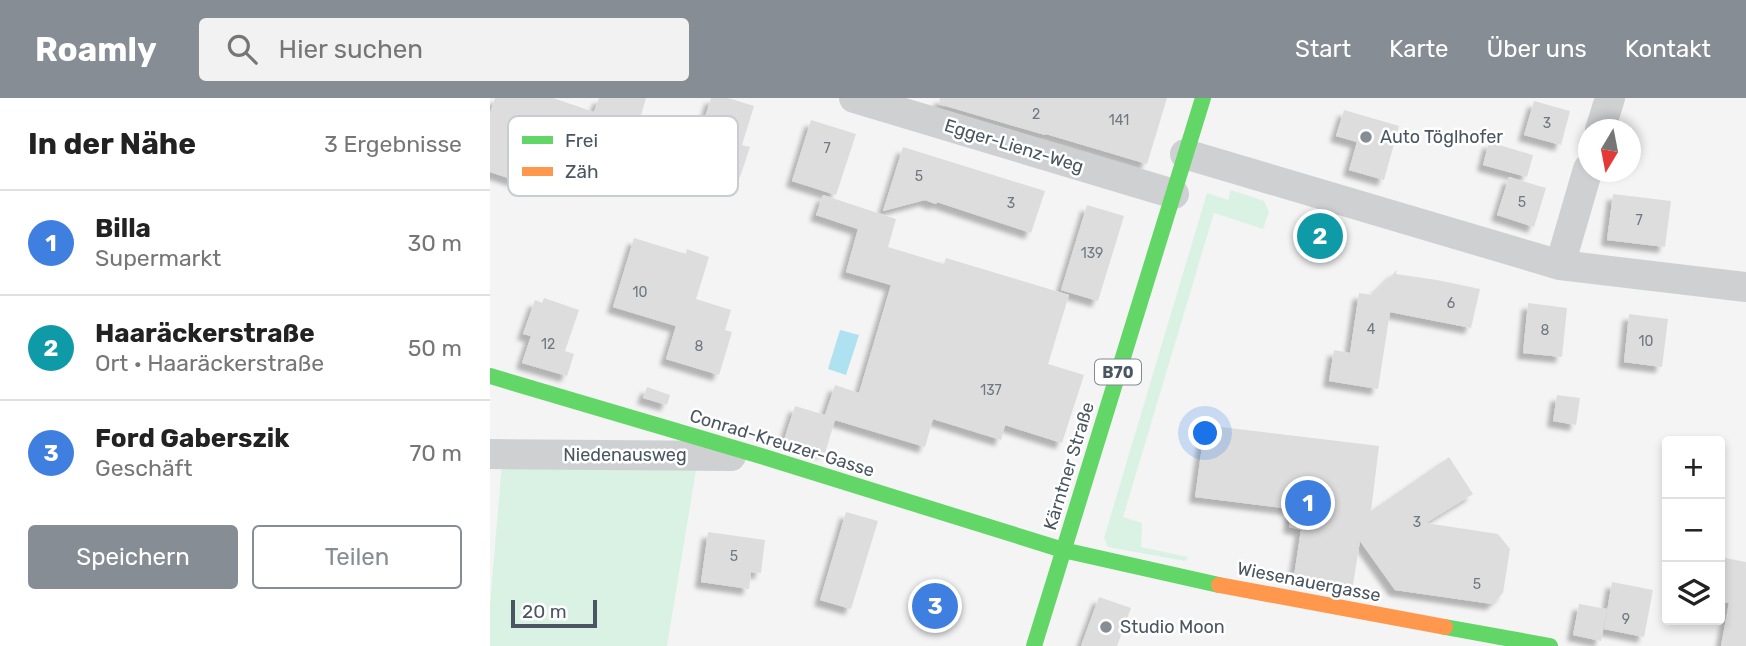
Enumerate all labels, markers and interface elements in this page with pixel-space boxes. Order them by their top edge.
search box [199,18,689,81]
text: Roamly [35,30,157,69]
icon: search [223,30,261,68]
text: Hier suchen [279,34,423,65]
text: Start [1295,35,1351,63]
text: Karte [1389,35,1449,63]
text: Über uns [1487,35,1587,63]
text: Kontakt [1625,35,1711,63]
house number: 2 [1032,106,1040,123]
house number: 141 [1109,112,1129,129]
street label: Egger-Lienz-Weg [942,114,1086,178]
house number: 3 [1543,115,1551,132]
legend [508,116,738,196]
north arrow [1578,119,1641,182]
text: In der Nähe [28,126,196,162]
place label: Auto Töglhofer [1380,126,1503,148]
text: Frei [565,129,598,152]
marker: Auto Töglhofer [1358,129,1374,145]
text: 3 Ergebnisse [324,130,462,158]
house number: 7 [823,140,831,157]
text: Zäh [565,160,598,183]
house number: 5 [915,168,923,185]
house number: 5 [1518,194,1526,211]
house number: 3 [1007,195,1015,212]
pin: 2 [1297,210,1343,262]
house number: 7 [1635,212,1643,229]
text: Billa [95,213,151,244]
text: 1 [45,229,57,257]
text: 30 m [407,229,462,257]
text: Supermarkt [95,244,221,272]
house number: 139 [1081,245,1103,262]
house number: 10 [633,284,648,301]
house number: 6 [1447,295,1455,312]
text: Haaräckerstraße [95,318,315,349]
house number: 4 [1367,321,1376,338]
house number: 8 [1541,322,1550,339]
house number: 10 [1639,333,1654,350]
text: 2 [44,334,58,362]
text: 50 m [408,334,462,362]
house number: 12 [541,336,555,353]
house number: 8 [695,338,704,355]
text: Ort · Haaräckerstraße [95,349,324,377]
road number: B70 [1095,360,1141,384]
house number: 137 [980,382,1002,399]
street label: Kärntner Straße [1039,399,1099,533]
street label: Conrad-Kreuzer-Gasse [687,404,877,482]
your location [1188,416,1222,450]
text: Ford Gaberszik [95,423,289,454]
map controls [1662,436,1725,625]
button: + [1662,436,1725,499]
text: 3 [43,439,59,467]
text: 70 m [410,439,462,467]
street label: Niedenausweg [563,444,687,466]
text: Geschäft [95,454,192,482]
pin: 1 [1285,477,1331,529]
button: − [1662,499,1725,562]
house number: 3 [1413,514,1421,531]
button: Speichern [28,525,238,589]
button: Teilen [252,525,462,589]
house number: 5 [730,548,738,565]
street label: Wiesenauergasse [1235,557,1383,607]
button: layers [1662,562,1725,625]
house number: 5 [1473,576,1481,593]
pin: 3 [912,580,958,632]
scale bar [511,597,597,629]
text: 20 m [522,600,567,623]
house number: 9 [1622,611,1630,628]
place label: Studio Moon [1120,616,1225,638]
marker: Studio Moon [1098,619,1114,635]

